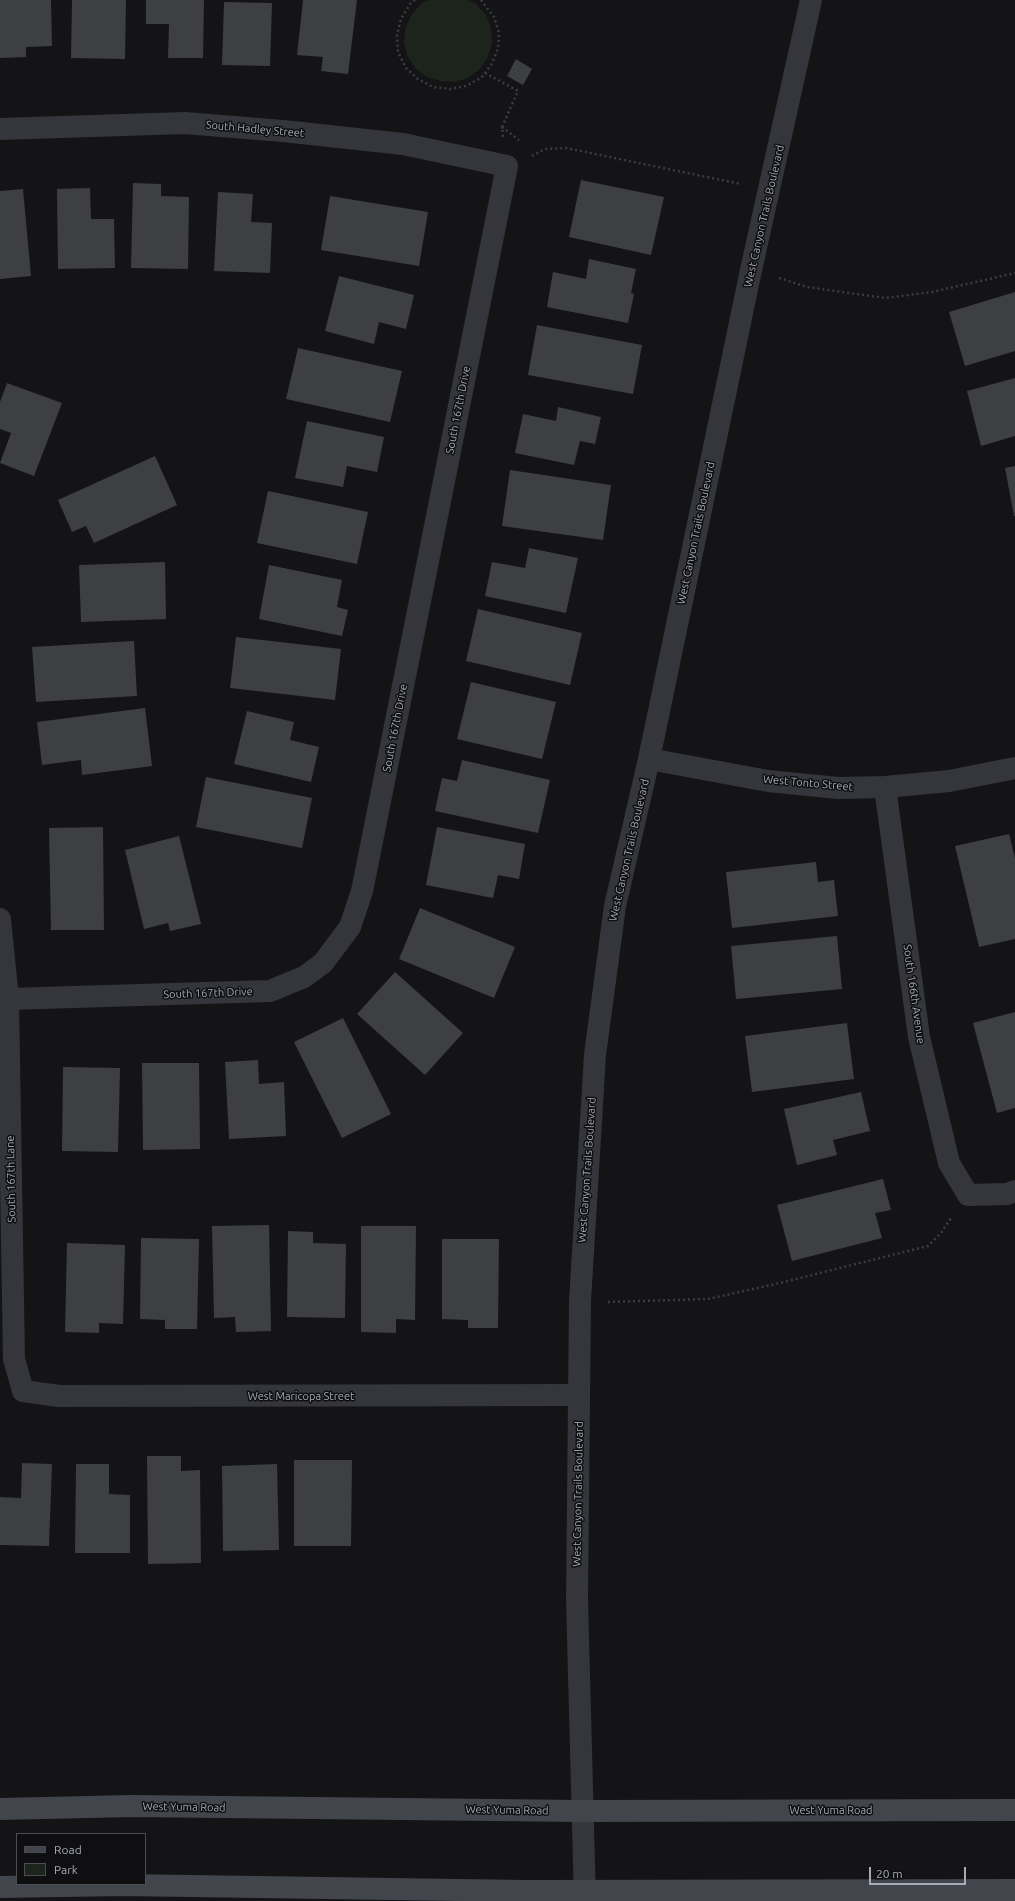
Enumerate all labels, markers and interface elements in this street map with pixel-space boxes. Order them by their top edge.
street label: South Hadley Street [205,118,305,140]
street label: West Canyon Trails Boulevard [741,144,787,288]
street label: South 167th Drive [443,365,473,455]
street label: West Canyon Trails Boulevard [674,460,718,606]
street label: South 167th Drive [380,683,410,773]
street label: West Tonto Street [763,773,853,793]
street label: West Canyon Trails Boulevard [606,778,652,922]
street label: South 166th Avenue [900,943,928,1045]
street label: South 167th Drive [163,985,253,1001]
street label: West Canyon Trails Boulevard [575,1097,599,1243]
street label: South 167th Lane [4,1135,18,1223]
street label: West Maricopa Street [248,1389,354,1403]
street label: West Canyon Trails Boulevard [570,1421,586,1567]
street label: West Yuma Road [142,1800,226,1814]
street label: West Yuma Road [465,1803,549,1817]
street label: West Yuma Road [789,1803,873,1817]
legend [16,1833,146,1885]
text: Road [54,1843,82,1856]
scale bar [871,1859,968,1885]
text: Park [54,1863,78,1876]
text: 20 m [876,1867,903,1880]

